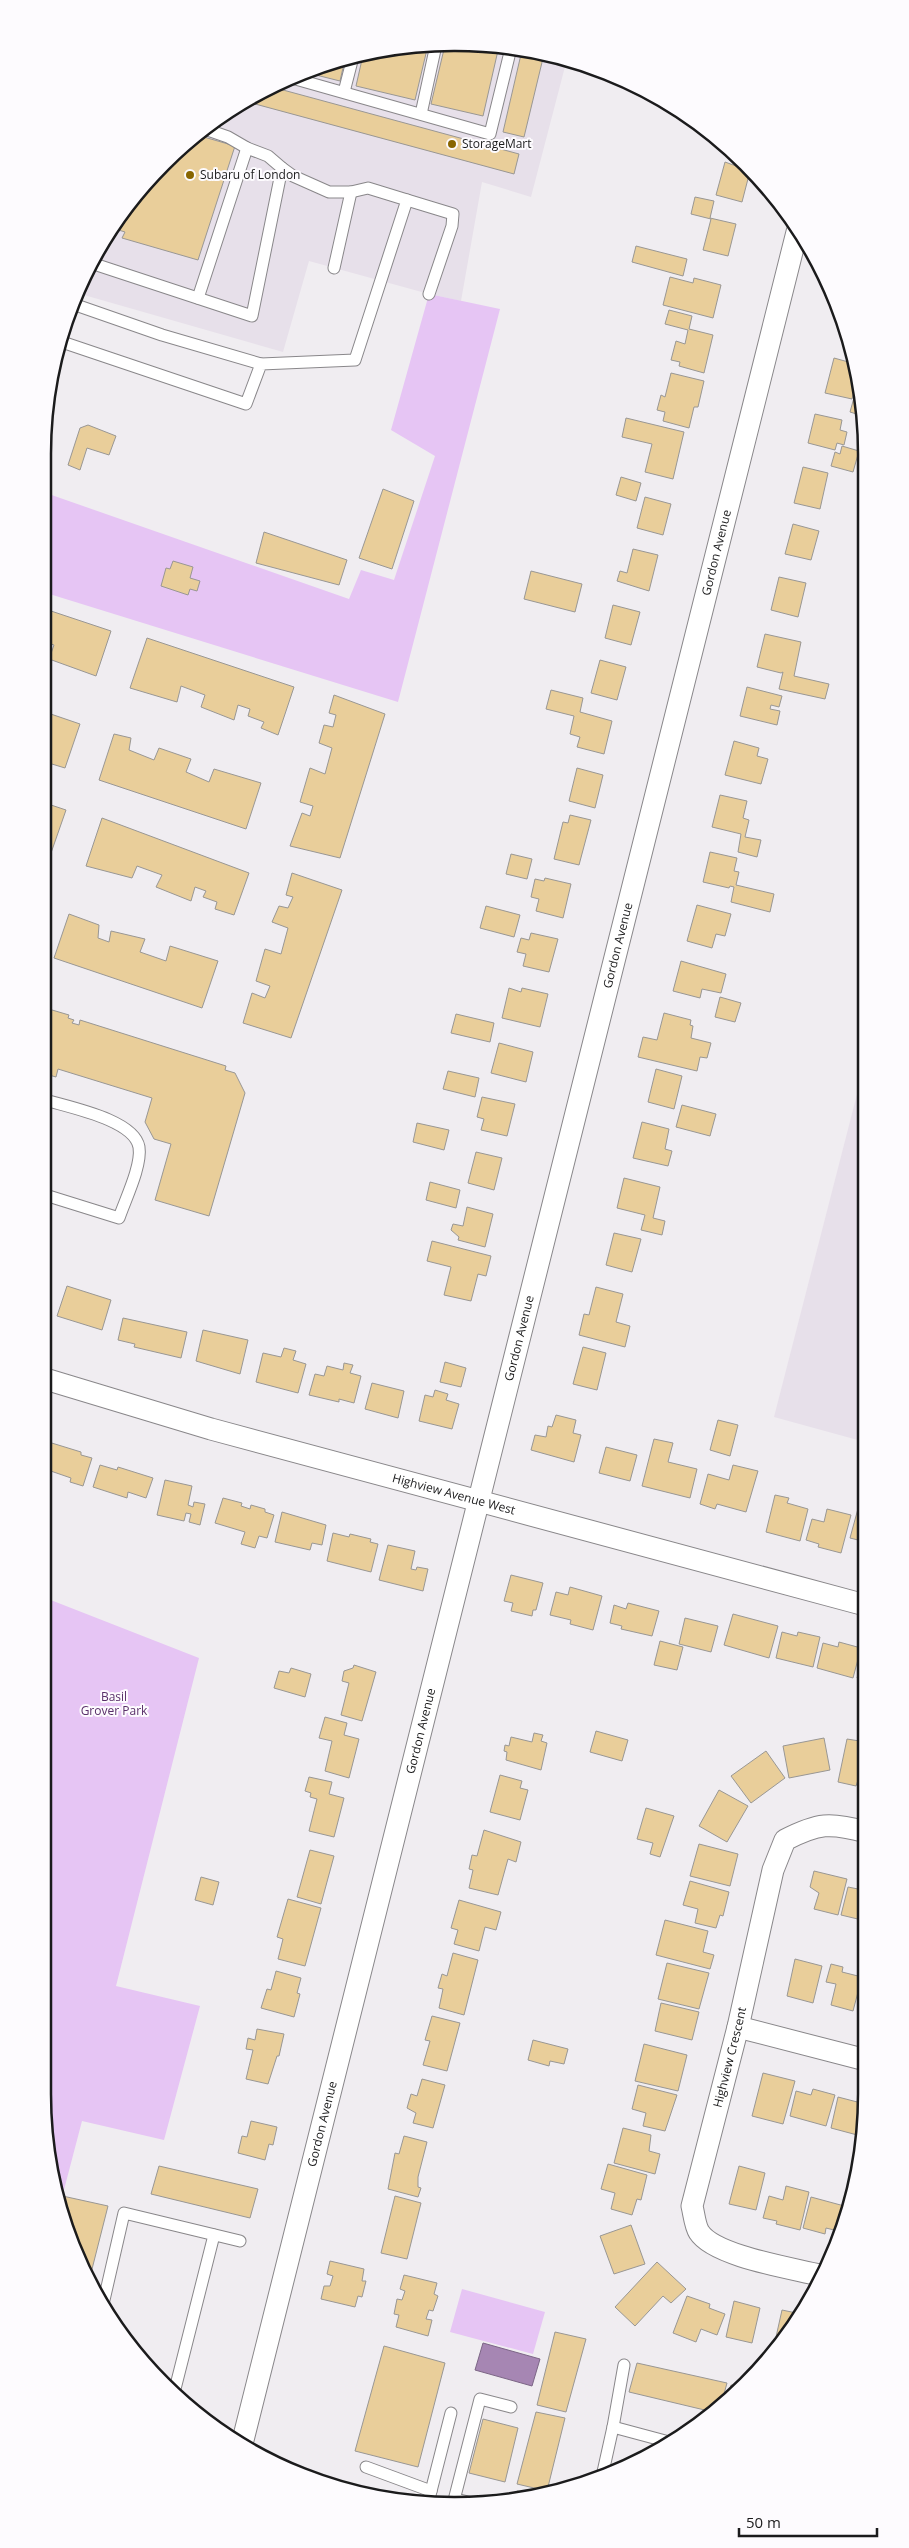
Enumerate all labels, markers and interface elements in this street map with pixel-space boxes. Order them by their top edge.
place label: StorageMart [462,135,532,152]
marker: StorageMart [446,138,458,150]
place label: Subaru of London [200,166,300,183]
marker: Subaru of London [184,169,196,181]
street label: Gordon Avenue [697,508,735,597]
street label: Gordon Avenue [599,900,636,990]
street label: Gordon Avenue [500,1293,538,1383]
street label: Highview Avenue West [391,1469,517,1519]
street label: Gordon Avenue [401,1686,439,1776]
park label: Basil Grover Park [81,1688,148,1719]
street label: Highview Crescent [709,2005,750,2109]
street label: Gordon Avenue [303,2079,341,2168]
scale bar [739,2506,876,2538]
text: 50 m [746,2512,781,2532]

